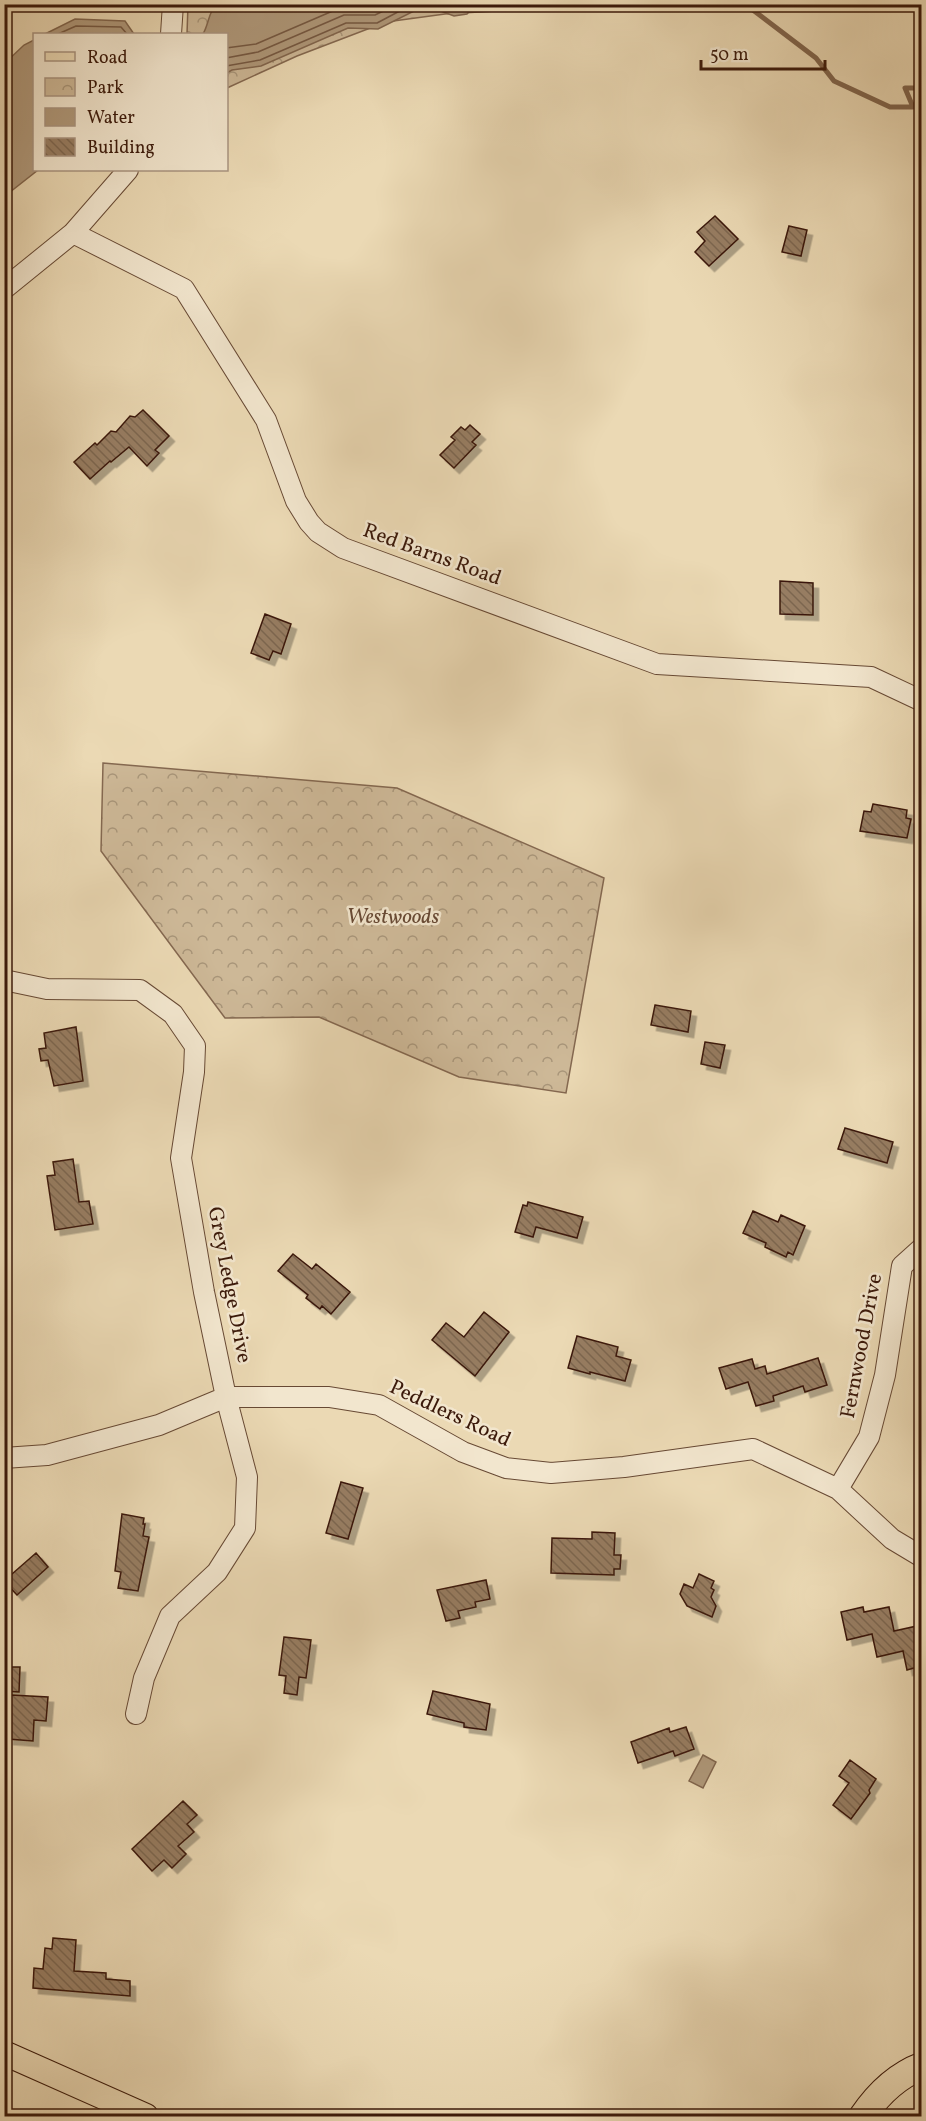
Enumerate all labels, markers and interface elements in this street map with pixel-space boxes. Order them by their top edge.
legend [33,33,228,171]
scale bar [701,33,826,71]
text: 50 m [710,43,749,68]
text: Road [87,46,128,71]
text: Park [87,76,124,101]
text: Water [87,106,135,131]
text: Building [87,136,155,161]
street label: Red Barns Road [359,517,505,593]
park label: Westwoods [347,903,439,932]
street label: Grey Ledge Drive [200,1204,258,1366]
street label: Fernwood Drive [834,1271,890,1421]
street label: Peddlers Road [384,1373,516,1455]

